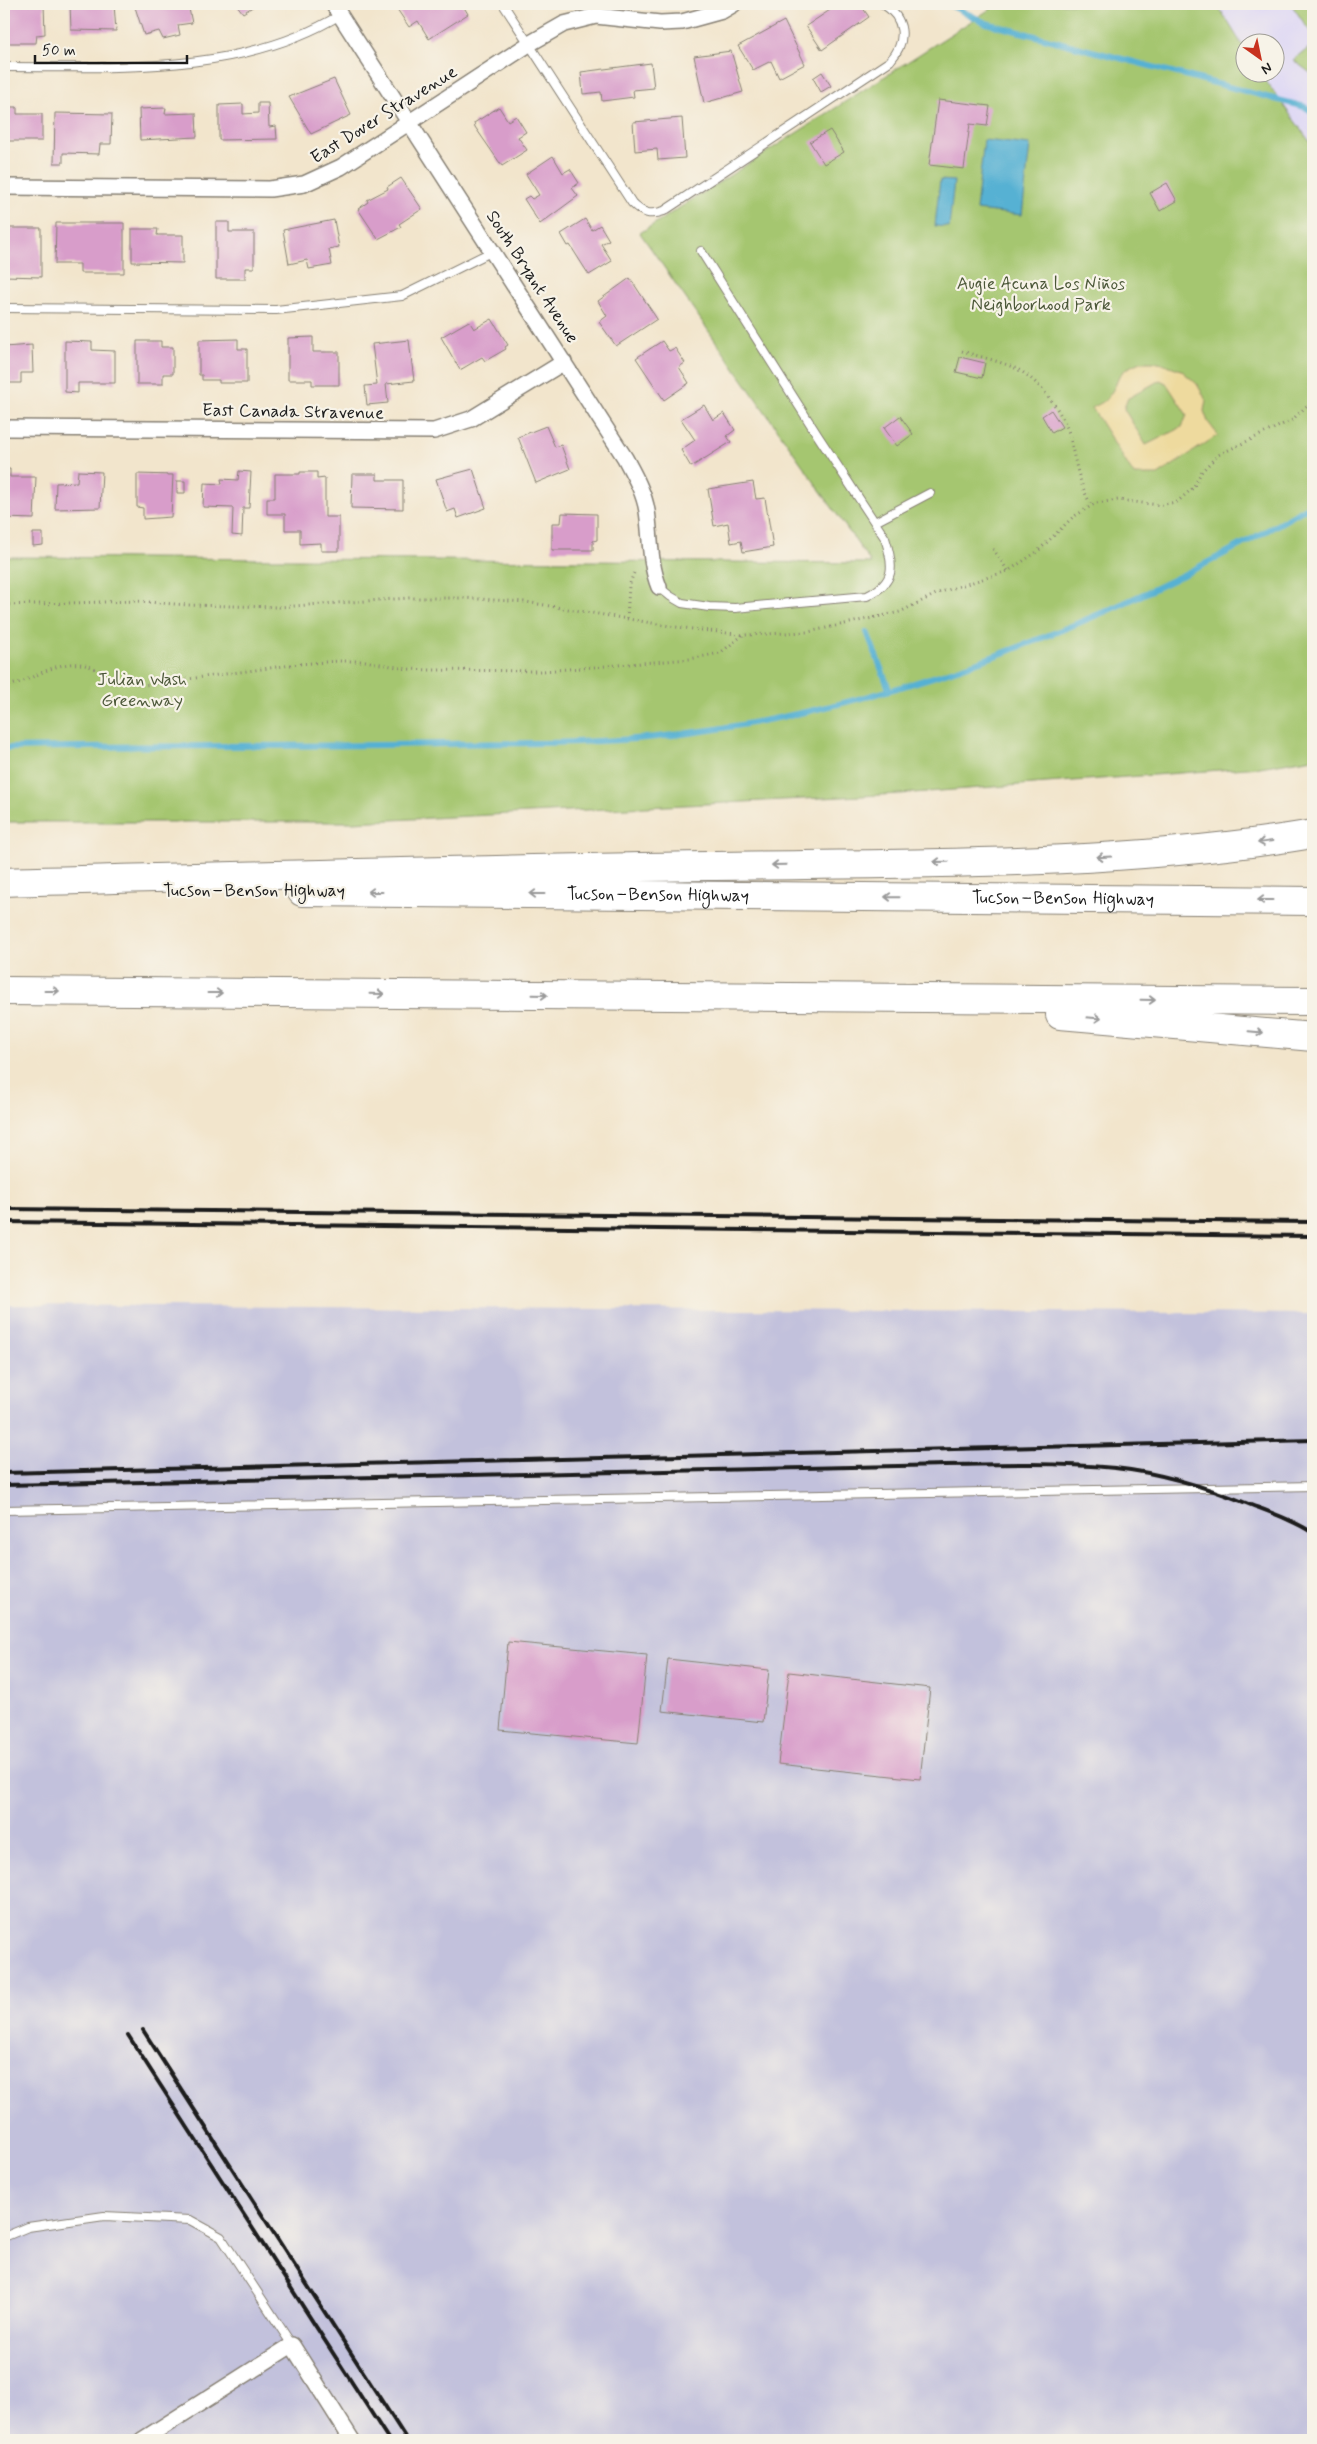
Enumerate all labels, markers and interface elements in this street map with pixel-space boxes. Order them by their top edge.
scale bar [35,32,188,64]
north arrow [1234,32,1284,82]
text: 50 m [42,41,76,61]
text: N [1258,58,1275,78]
street label: East Dover Stravenue [306,60,462,170]
street label: South Bryant Avenue [480,206,584,348]
park label: Augie Acuna Los Niños Neighborhood Park [957,272,1125,317]
street label: East Canada Stravenue [202,398,384,426]
park label: Julian Wash Greenway [97,668,187,713]
one-way arrow [1257,837,1273,847]
one-way arrow [1096,853,1112,862]
one-way arrow [933,857,950,867]
one-way arrow [771,860,787,870]
street label: Tucson–Benson Highway [163,879,345,904]
street label: Tucson–Benson Highway [567,882,749,909]
street label: Tucson–Benson Highway [972,886,1154,912]
one-way arrow [367,887,383,897]
one-way arrow [529,889,546,899]
one-way arrow [884,892,900,902]
one-way arrow [1257,895,1273,905]
one-way arrow [44,986,60,996]
one-way arrow [207,988,223,997]
one-way arrow [369,989,385,999]
one-way arrow [532,991,548,1000]
one-way arrow [1140,995,1156,1005]
one-way arrow [1086,1013,1102,1023]
one-way arrow [1248,1027,1264,1037]

